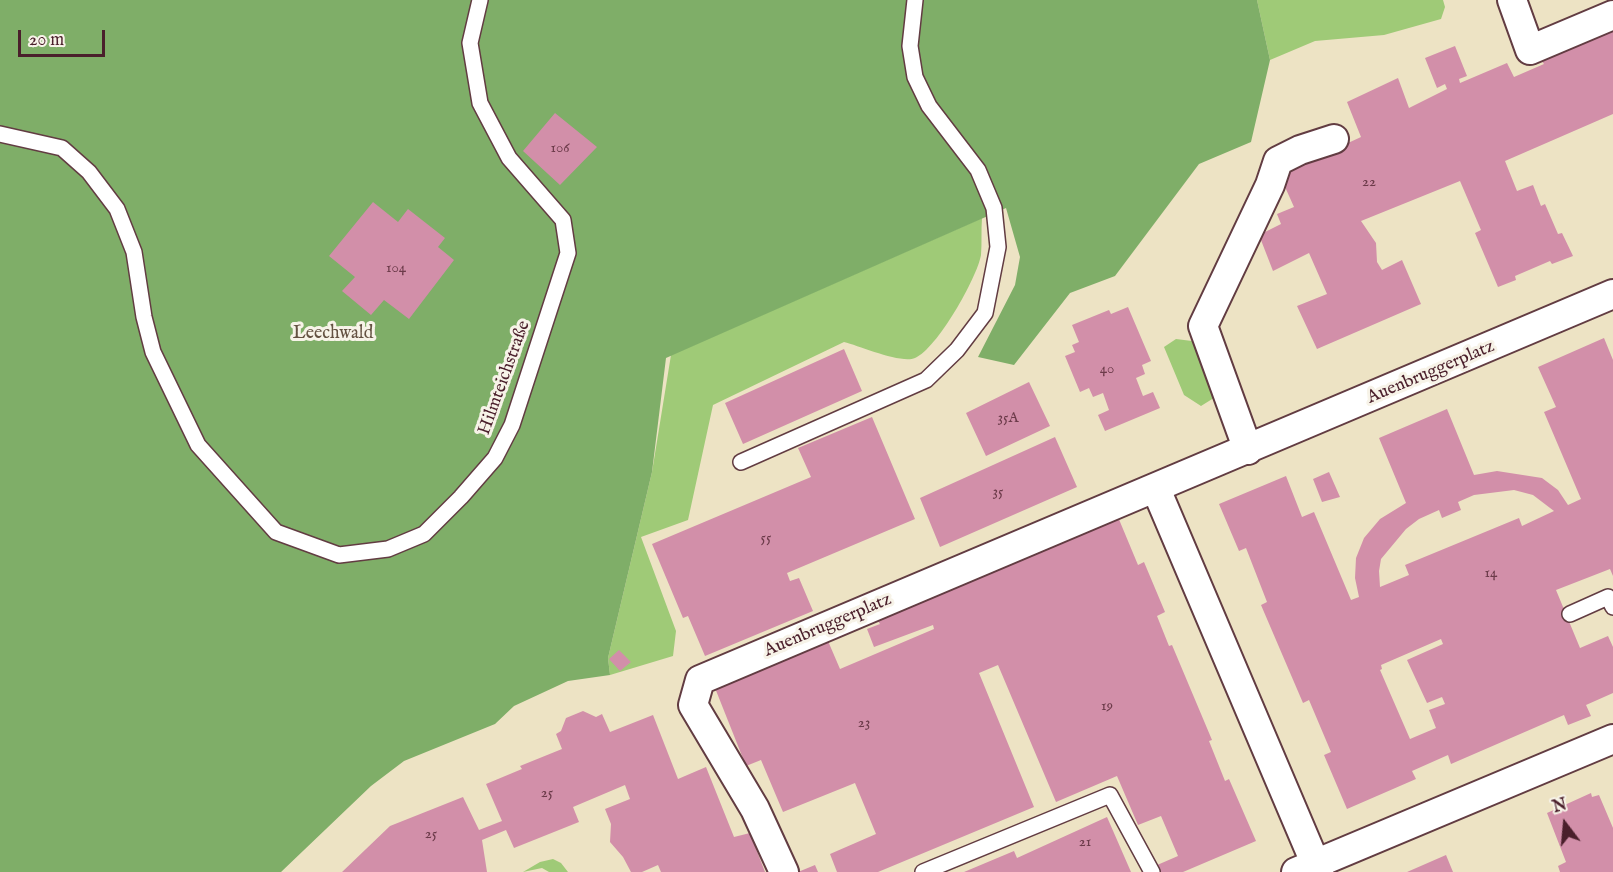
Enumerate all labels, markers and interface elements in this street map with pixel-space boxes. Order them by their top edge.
scale bar [21,18,108,56]
text: 20 m [29,29,64,52]
house number: 106 [550,140,570,158]
house number: 22 [1362,174,1376,192]
house number: 104 [386,260,406,278]
street label: Hilmteichstraße [474,318,536,438]
park label: Leechwald [293,323,373,345]
street label: Auenbruggerplatz [1364,336,1498,410]
house number: 40 [1100,361,1114,379]
house number: 35A [997,410,1019,428]
house number: 35 [992,484,1004,502]
house number: 55 [761,530,771,548]
house number: 14 [1485,565,1497,583]
street label: Auenbruggerplatz [761,589,895,663]
house number: 19 [1101,698,1113,716]
house number: 23 [858,715,870,733]
house number: 25 [541,785,553,803]
north arrow [1535,794,1595,854]
text: N [1551,795,1569,818]
house number: 25 [425,826,437,844]
house number: 21 [1079,834,1091,852]

